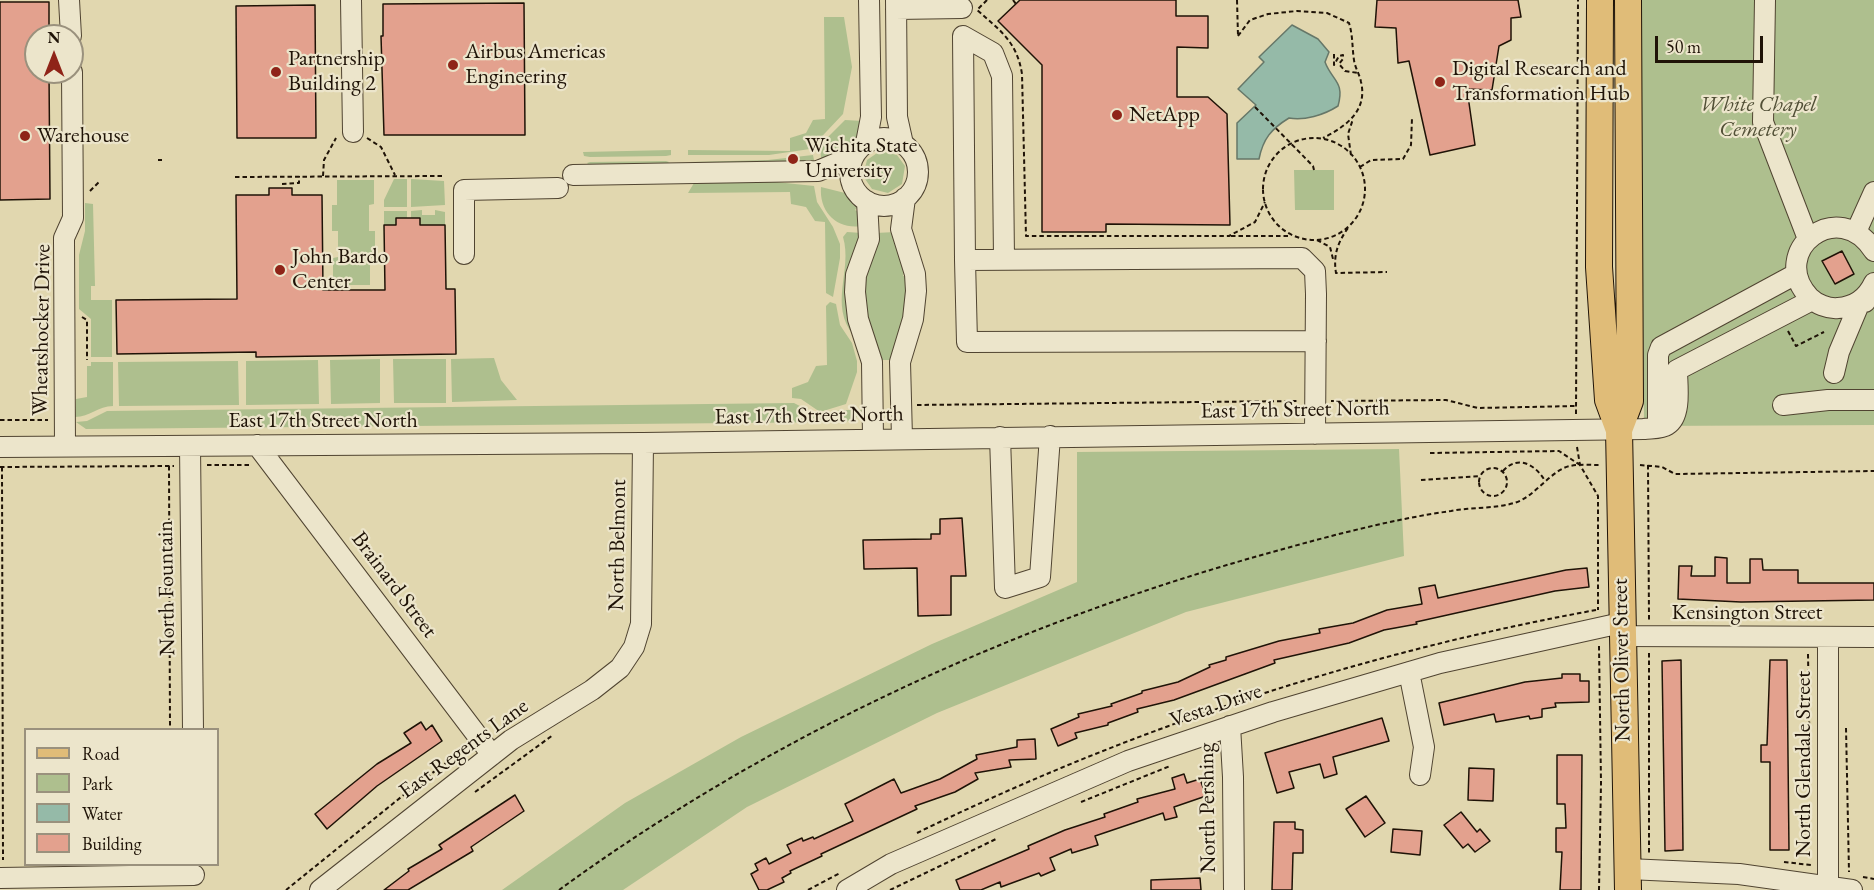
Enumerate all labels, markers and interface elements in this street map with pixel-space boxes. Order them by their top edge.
north arrow [24,24,84,84]
scale bar [1658,24,1766,62]
text: N [48,27,60,48]
text: 50 m [1666,35,1701,58]
place label: Airbus Americas Engineering [465,39,606,90]
place label: Partnership Building 2 [288,46,385,98]
place label: Digital Research and Transformation Hub [1452,56,1630,107]
marker: Airbus Americas Engineering [446,58,460,72]
marker: Partnership Building 2 [269,65,283,79]
marker: Digital Research and Transformation Hub [1433,75,1447,89]
park label: White Chapel Cemetery [1699,92,1817,144]
place label: NetApp [1129,102,1200,128]
marker: NetApp [1110,108,1124,122]
place label: Warehouse [37,123,129,149]
marker: Warehouse [18,129,32,143]
place label: Wichita State University [805,133,917,184]
marker: Wichita State University [786,152,800,166]
street label: Wheatshocker Drive [27,244,57,416]
place label: John Bardo Center [292,244,388,296]
marker: John Bardo Center [273,263,287,277]
street label: East 17th Street North [1200,395,1390,425]
street label: East 17th Street North [714,401,904,431]
street label: East 17th Street North [228,408,418,434]
street label: North Belmont [604,479,632,611]
street label: North Fountain [153,520,181,656]
street label: Brainard Street [346,527,442,643]
street label: North Oliver Street [1607,578,1637,742]
street label: Kensington Street [1671,600,1823,626]
street label: North Glendale Street [1791,671,1817,857]
street label: Vesta Drive [1167,678,1265,734]
street label: East Regents Lane [394,693,534,805]
legend [24,728,219,866]
text: Road [82,742,120,765]
street label: North Pershing [1194,743,1222,873]
text: Park [82,772,113,795]
text: Water [82,802,123,825]
text: Building [82,832,142,855]

